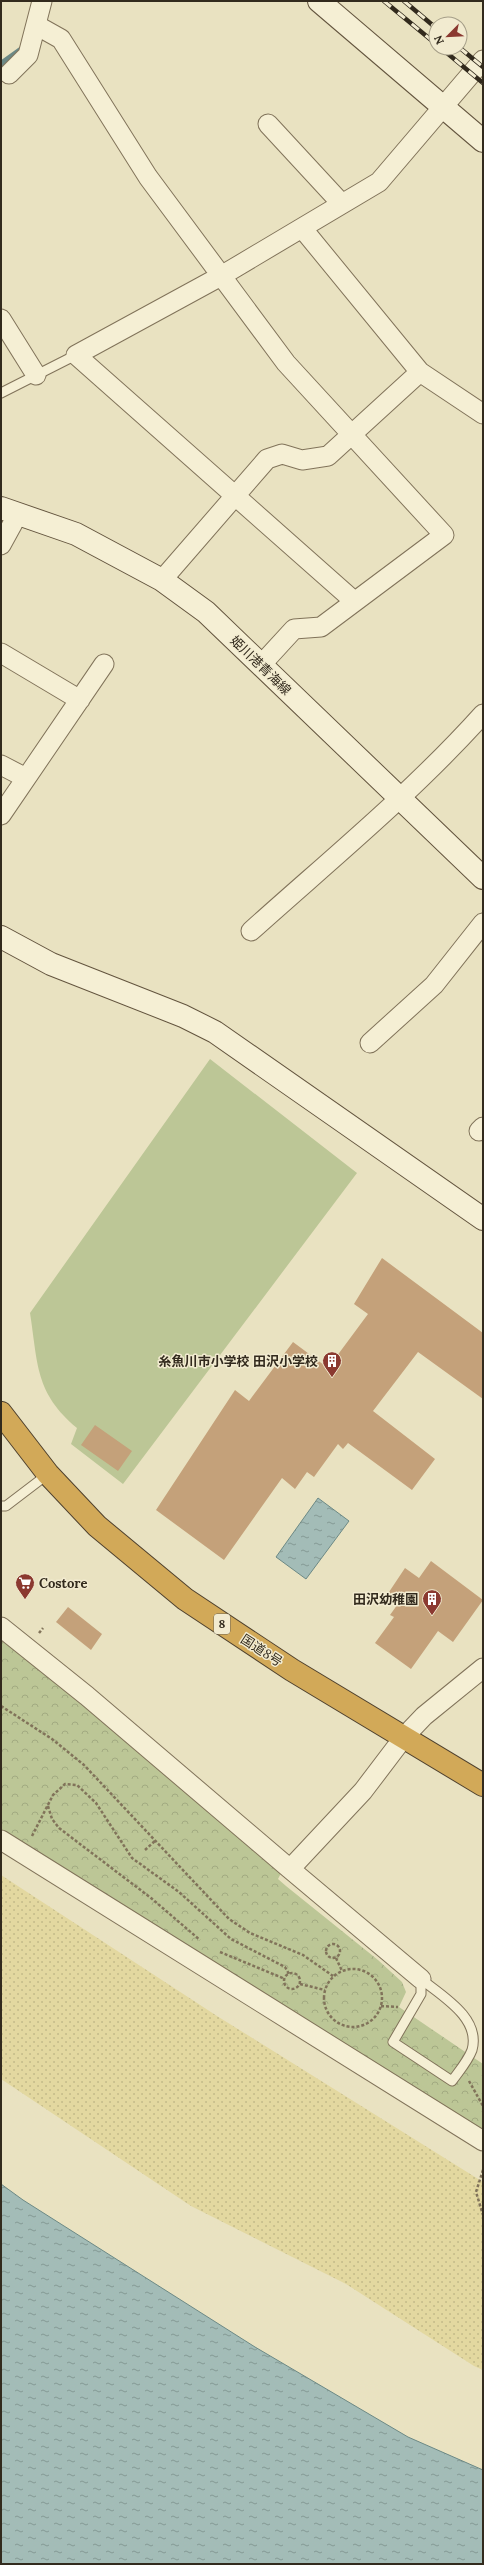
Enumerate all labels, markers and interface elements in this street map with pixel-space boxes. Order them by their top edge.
north arrow [428,16,468,56]
text: N [431,33,447,47]
street label: 姫川港青海線 [227,632,295,699]
building icon: 糸魚川市小学校 田沢小学校 [321,1350,343,1378]
place label: 糸魚川市小学校 田沢小学校 [159,1353,318,1370]
supermarket icon: Costore [14,1572,36,1600]
place label: Costore [39,1575,87,1592]
building icon: 田沢幼稚園 [421,1588,443,1616]
place label: 田沢幼稚園 [353,1591,418,1608]
road number: 8 [214,1614,230,1634]
street label: 国道8号 [238,1631,286,1670]

